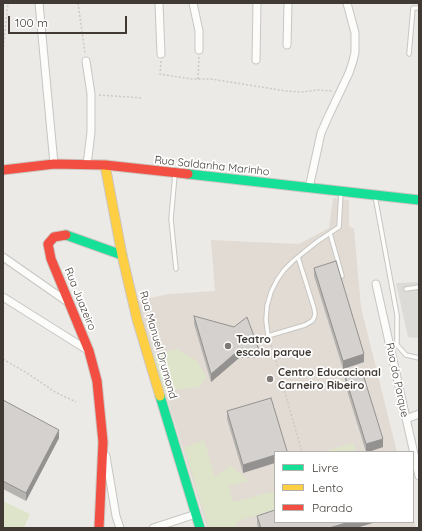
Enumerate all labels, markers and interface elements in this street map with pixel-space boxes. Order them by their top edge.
scale bar [10,8,129,34]
text: 100 m [15,15,48,30]
street label: Rua Saldanha Marinho [154,153,270,179]
street label: Rua Juazeiro [61,266,99,332]
street label: Rua Manuel Drumond [136,290,180,400]
place label: Teatro escola parque [236,333,312,359]
marker: Teatro escola parque [223,341,233,351]
street label: Rua do Parque [383,342,411,418]
place label: Centro Educacional Carneiro Ribeiro [278,366,381,392]
marker: Centro Educacional Carneiro Ribeiro [265,374,275,384]
legend [274,451,414,523]
text: Livre [312,460,338,475]
text: Lento [312,480,343,495]
text: Parado [312,500,353,515]

